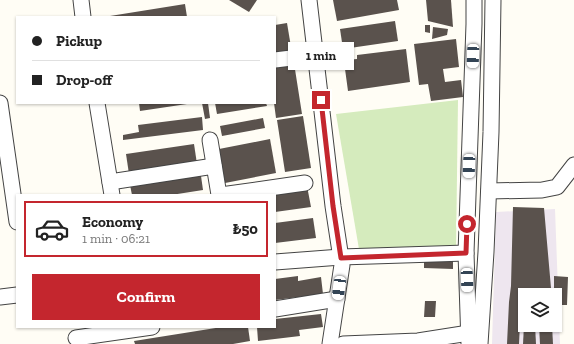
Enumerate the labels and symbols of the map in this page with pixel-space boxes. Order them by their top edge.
callout: 1 min [288,42,354,70]
car [467,44,479,68]
route end [312,91,330,109]
car [463,154,475,178]
route start [458,215,476,233]
car [461,268,473,292]
car [331,275,347,301]

